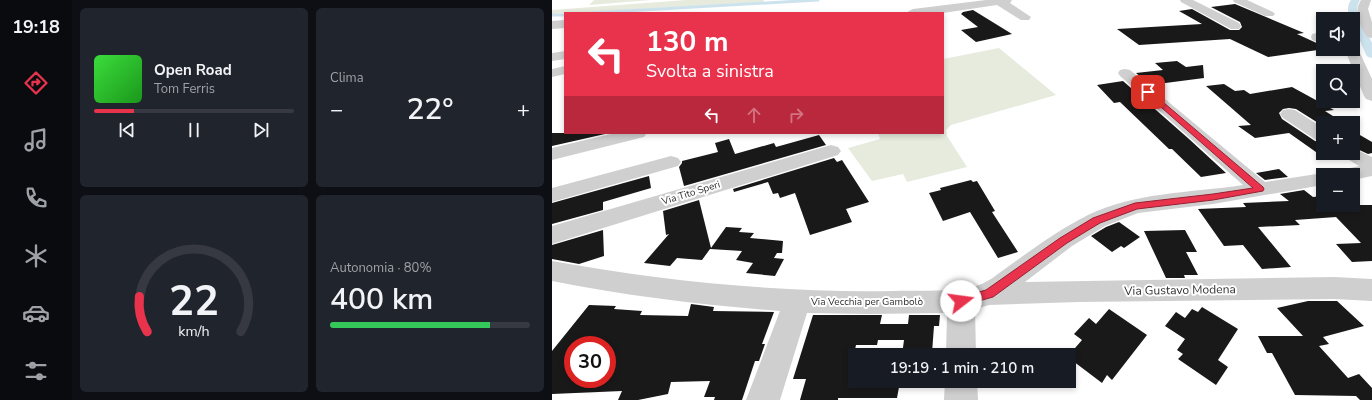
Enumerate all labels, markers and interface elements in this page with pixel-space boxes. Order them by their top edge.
map controls [1316,12,1360,212]
button: sound [1316,12,1360,56]
text: 19:18 [12,15,60,39]
text: 130 m [646,23,729,61]
icon: left [580,28,632,80]
text: Svolta a sinistra [646,59,774,83]
text: Open Road [154,60,232,80]
button: search [1316,64,1360,108]
icon: directions [22,69,50,97]
text: Clima [330,69,364,87]
pin [1131,75,1165,109]
text: Tom Ferris [154,80,215,98]
icon: arrive [1137,81,1159,103]
text: 22° [406,89,454,130]
text: − [330,95,343,125]
text: + [517,95,530,125]
icon: left [701,104,723,126]
icon: ahead [743,104,765,126]
icon: right [785,104,807,126]
button: + [1316,116,1360,160]
icon: previous [116,119,138,141]
icon: pause [183,119,205,141]
icon: next [250,119,272,141]
icon: music [22,126,50,154]
button: − [1316,168,1360,212]
street label: Via Tito Speri [659,178,722,209]
icon: phone [22,184,50,212]
icon: climate [22,242,50,270]
text: Autonomia · 80% [330,259,431,277]
text: 22 [169,272,219,329]
text: 400 km [330,279,433,320]
position arrow [940,280,982,322]
street label: Via Gustavo Modena [1123,281,1236,299]
street label: Via Vecchia per Gambolò [810,295,923,309]
icon: car [22,299,50,327]
text: km/h [178,321,210,340]
speed limit sign: 30 [564,336,616,388]
icon: filters [22,357,50,385]
text: 19:19 · 1 min · 210 m [890,358,1034,378]

